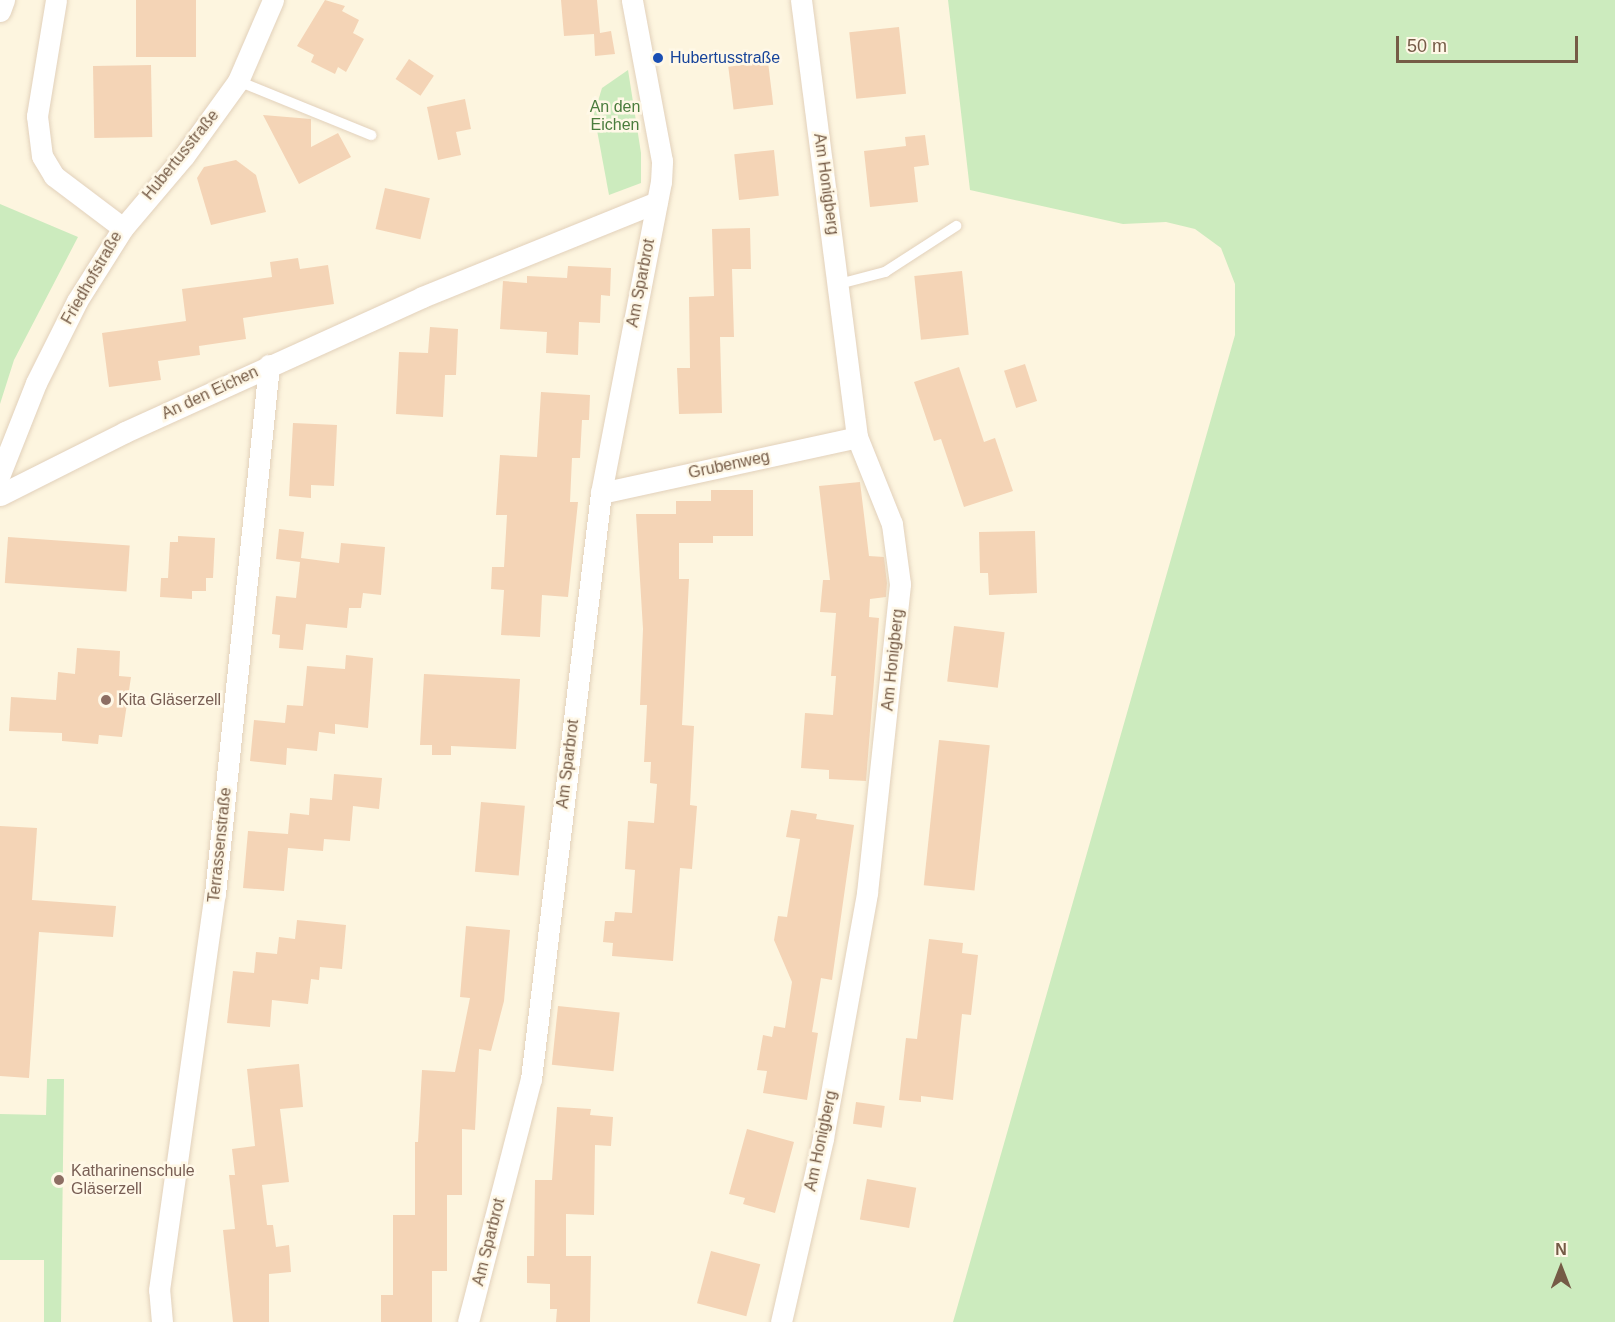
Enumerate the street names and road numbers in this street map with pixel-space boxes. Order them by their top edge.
street label: Hubertusstraße [139,106,223,204]
street label: Am Honigberg [809,132,843,236]
street label: Friedhofstraße [58,228,126,328]
street label: Am Sparbrot [623,237,659,329]
street label: An den Eichen [159,362,261,424]
street label: Grubenweg [687,447,771,483]
street label: Am Honigberg [878,608,908,712]
street label: Am Sparbrot [553,718,583,810]
street label: Terrassenstraße [204,787,236,903]
street label: Am Honigberg [801,1089,841,1193]
street label: Am Sparbrot [469,1196,509,1288]

